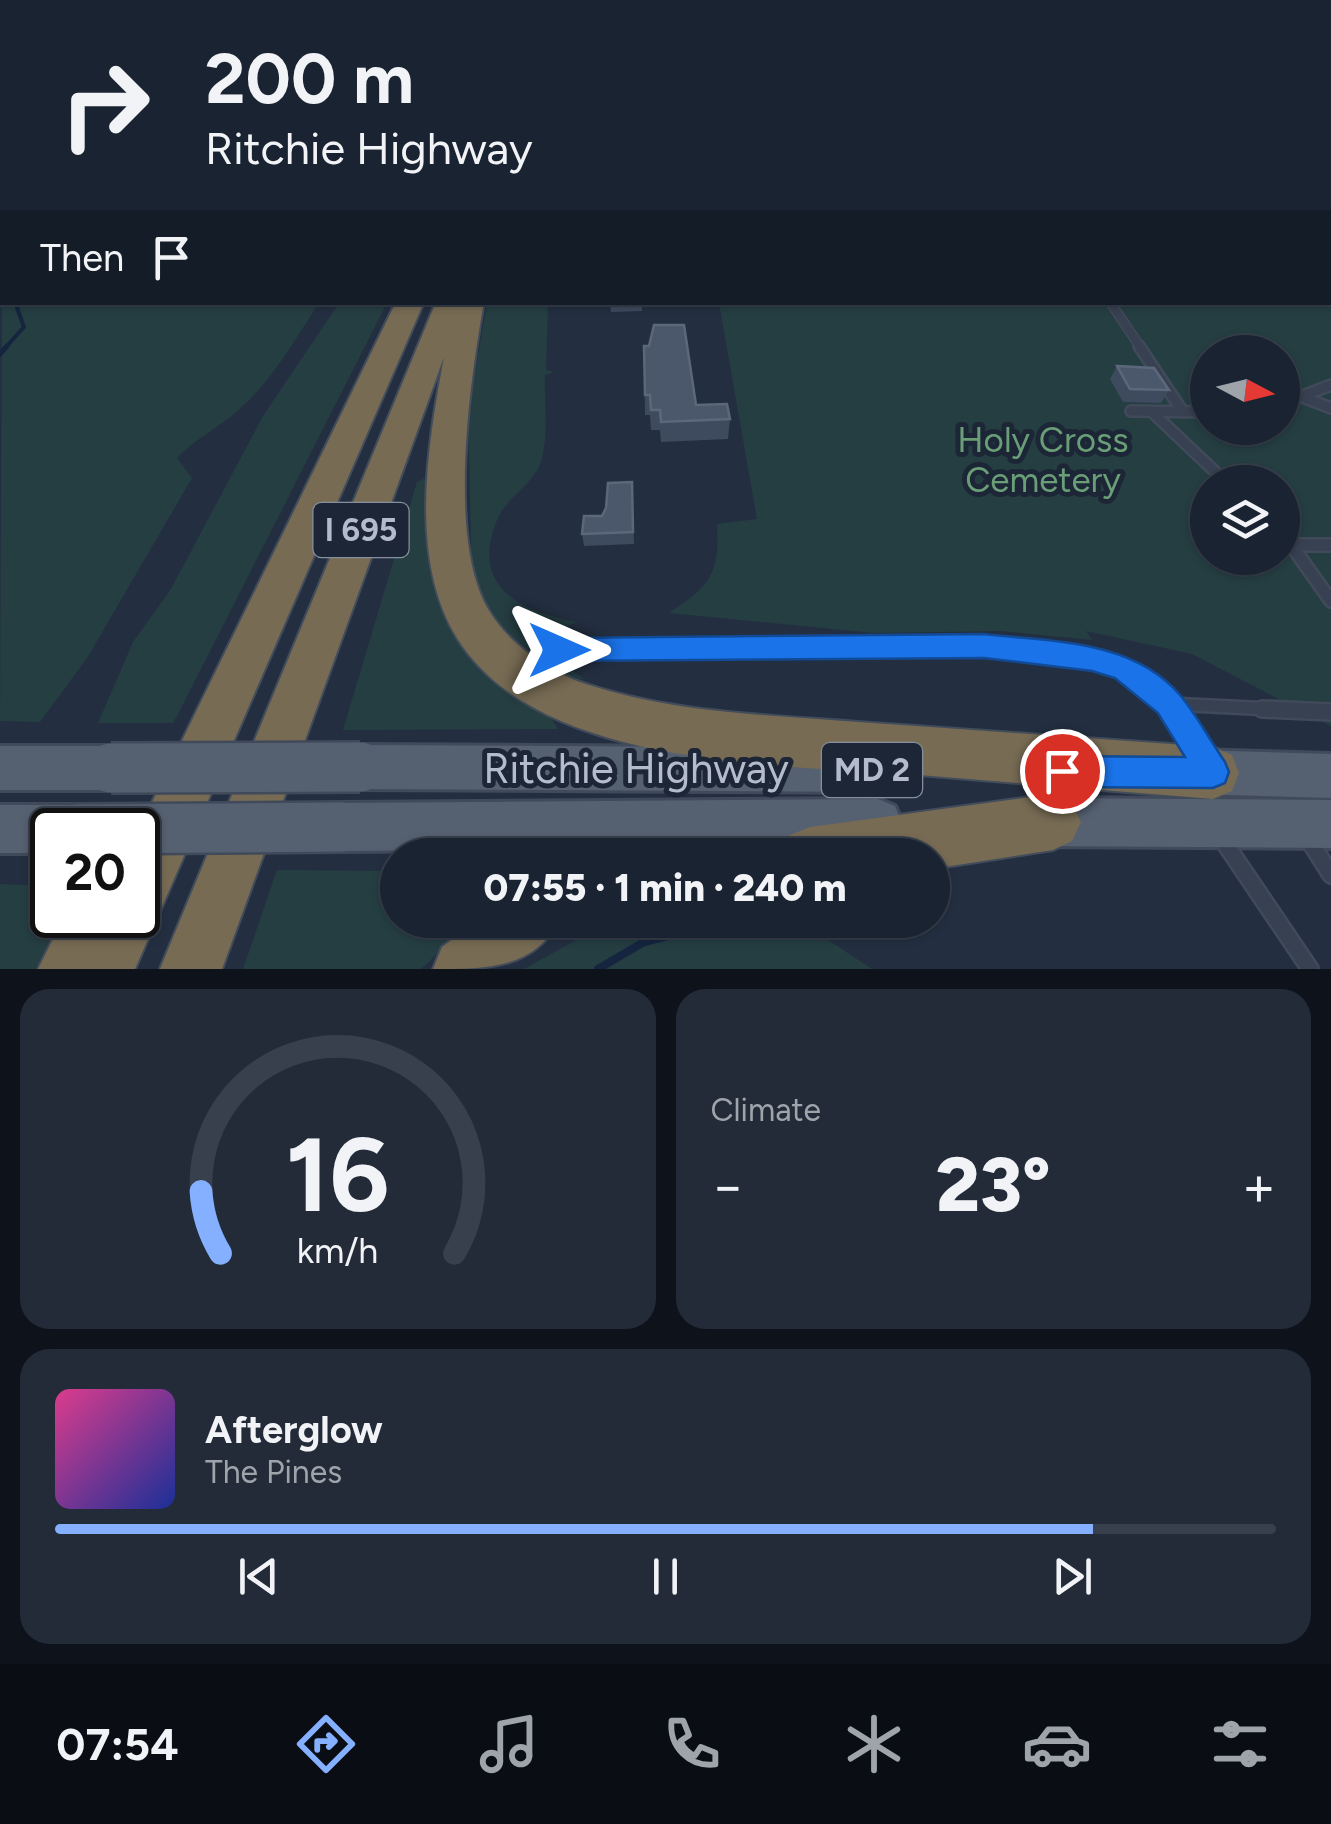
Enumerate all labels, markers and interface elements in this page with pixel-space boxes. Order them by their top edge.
text: 200 m [205,36,414,121]
icon: right [40,40,170,170]
text: Ritchie Highway [205,121,533,175]
icon: arrive [144,230,199,285]
text: Then [40,235,124,281]
north arrow [1190,335,1300,445]
map controls [1190,335,1300,575]
park label: Holy Cross Cemetery [957,419,1129,501]
button: layers [1190,465,1300,575]
road number: I 695 [314,503,408,557]
position arrow [507,598,611,702]
pin [1020,729,1105,814]
street label: Ritchie Highway [483,743,789,794]
road number: MD 2 [822,743,922,797]
icon: arrive [1035,744,1090,799]
speed limit sign: 20 [30,808,160,938]
text: 07:55 · 1 min · 240 m [483,865,847,911]
text: Climate [711,1091,821,1129]
text: 16 [286,1112,390,1237]
text: 23° [936,1140,1051,1230]
text: − [711,1153,745,1219]
text: + [1242,1153,1276,1219]
text: km/h [297,1229,379,1272]
text: Afterglow [205,1407,383,1453]
text: The Pines [205,1453,342,1491]
icon: previous [231,1549,286,1604]
icon: pause [638,1549,693,1604]
icon: next [1045,1549,1100,1604]
icon: directions [291,1709,361,1779]
icon: music [474,1709,544,1779]
icon: phone [657,1709,727,1779]
icon: climate [839,1709,909,1779]
icon: car [1022,1709,1092,1779]
icon: filters [1205,1709,1275,1779]
text: 07:54 [56,1717,179,1771]

